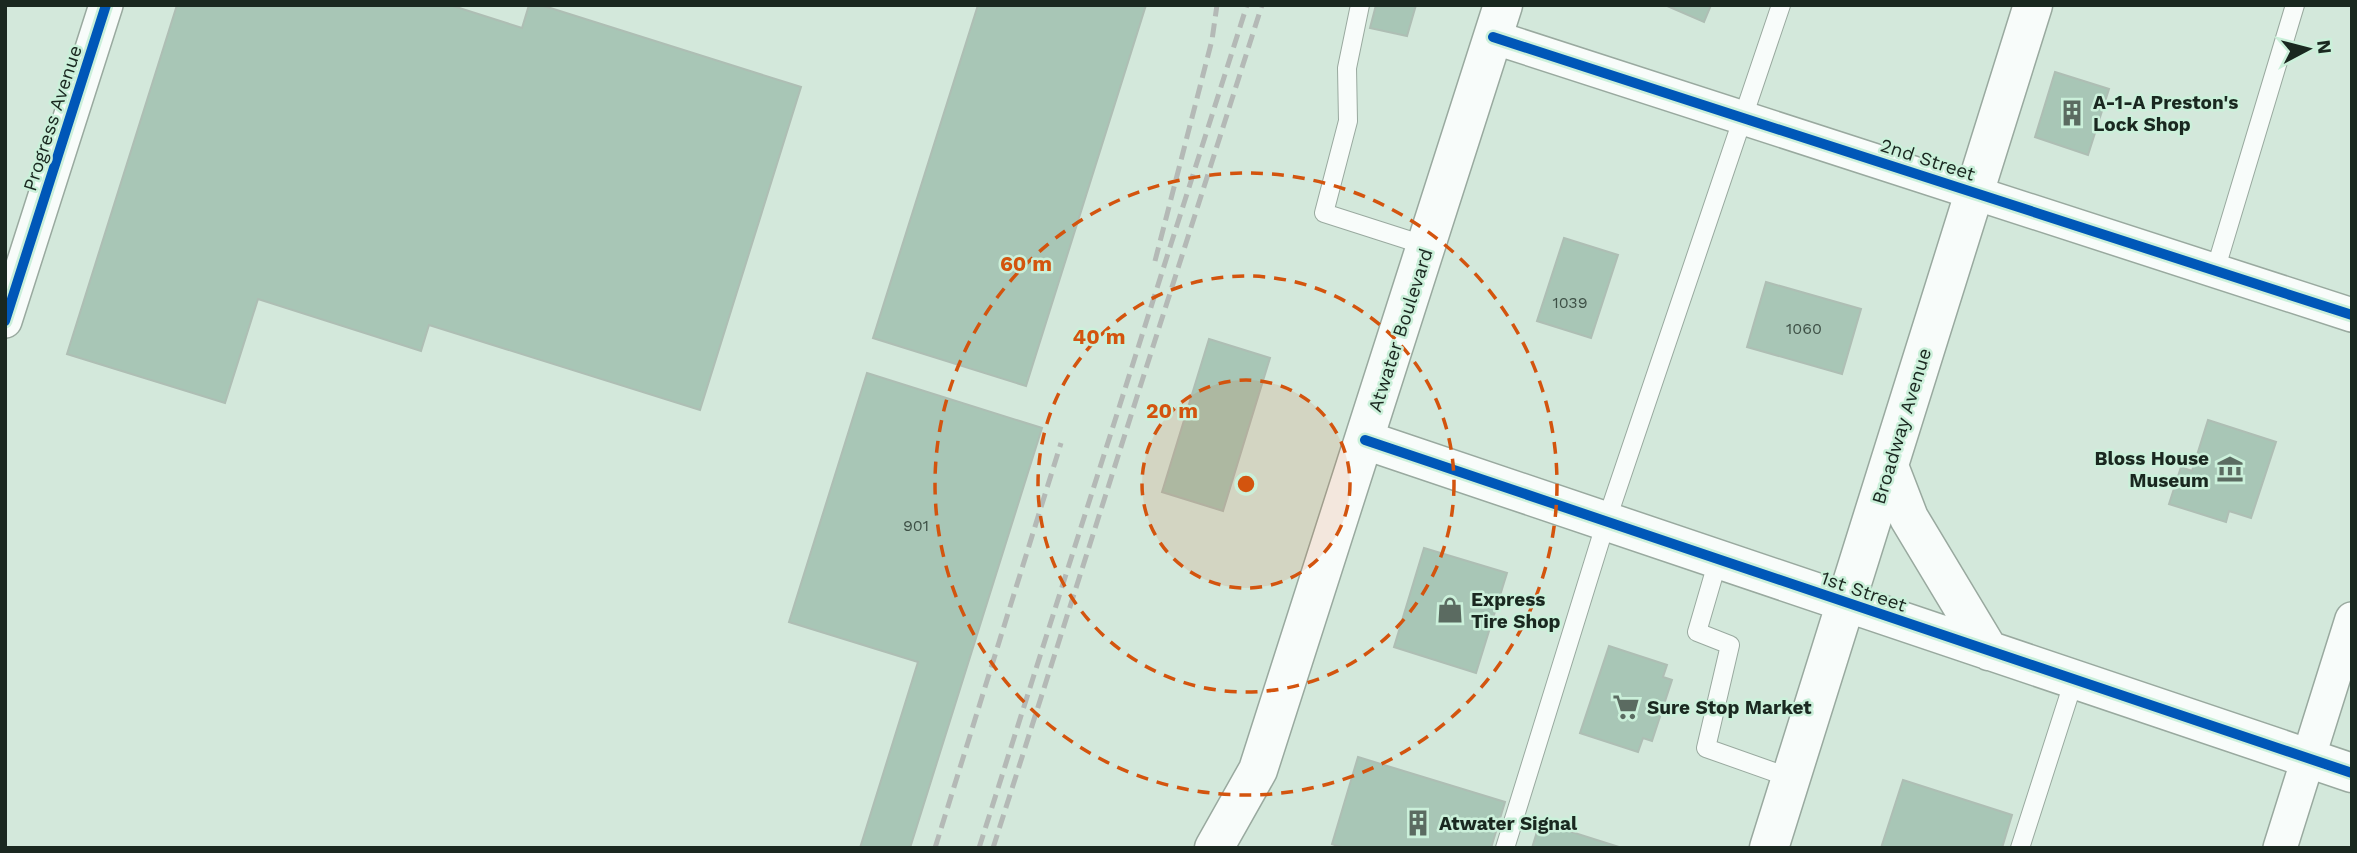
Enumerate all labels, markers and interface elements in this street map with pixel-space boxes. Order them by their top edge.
north arrow [2273,14,2343,84]
text: N [2312,39,2337,55]
street label: Progress Avenue [18,42,87,194]
place label: A-1-A Preston's Lock Shop [2093,91,2238,136]
building icon: A-1-A Preston's Lock Shop [2057,98,2087,128]
street label: 2nd Street [1877,133,1978,186]
street label: Atwater Boulevard [1363,246,1438,415]
text: 60 m [1000,251,1052,276]
house number: 1039 [1552,293,1588,312]
house number: 1060 [1786,319,1822,338]
text: 40 m [1073,324,1125,349]
street label: Broadway Avenue [1867,345,1936,507]
text: 20 m [1146,398,1198,423]
place label: Bloss House Museum [2094,447,2209,492]
museum icon: Bloss House Museum [2215,454,2245,484]
centre of rings [1234,472,1258,496]
house number: 901 [903,516,929,535]
street label: 1st Street [1818,566,1910,617]
place label: Express Tire Shop [1471,588,1561,633]
shop icon: Express Tire Shop [1435,595,1465,625]
supermarket icon: Sure Stop Market [1611,692,1641,722]
place label: Sure Stop Market [1647,696,1812,719]
building icon: Atwater Signal [1403,808,1433,838]
place label: Atwater Signal [1439,812,1578,835]

